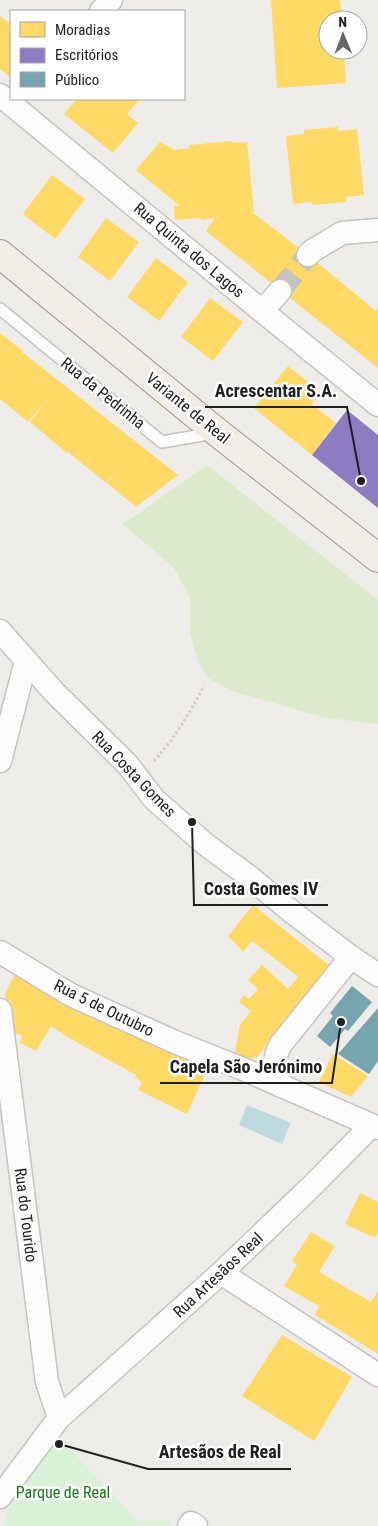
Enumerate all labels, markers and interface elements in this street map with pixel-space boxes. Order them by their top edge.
legend [10,10,185,100]
north arrow [318,10,368,60]
text: N [338,14,347,30]
text: Moradias [55,21,110,39]
text: Escritórios [55,46,119,64]
text: Público [55,71,99,89]
street label: Rua Quinta dos Lagos [130,198,248,302]
street label: Rua da Pedrinha [57,353,149,433]
street label: Variante de Real [142,368,234,448]
callout: Acrescentar S.A. [205,374,347,407]
text: Acrescentar S.A. [215,380,337,401]
street label: Rua Costa Gomes [88,727,180,821]
callout: Costa Gomes IV [194,872,328,905]
text: Costa Gomes IV [204,878,319,899]
street label: Rua 5 de Outubro [51,976,157,1040]
callout: Capela São Jerónimo [160,1050,332,1083]
text: Capela São Jerónimo [170,1056,322,1077]
street label: Rua do Tourido [11,1167,41,1263]
street label: Rua Artesãos Real [169,1229,267,1321]
callout: Artesãos de Real [148,1436,291,1469]
text: Artesãos de Real [159,1441,281,1462]
park label: Parque de Real [16,1483,110,1502]

